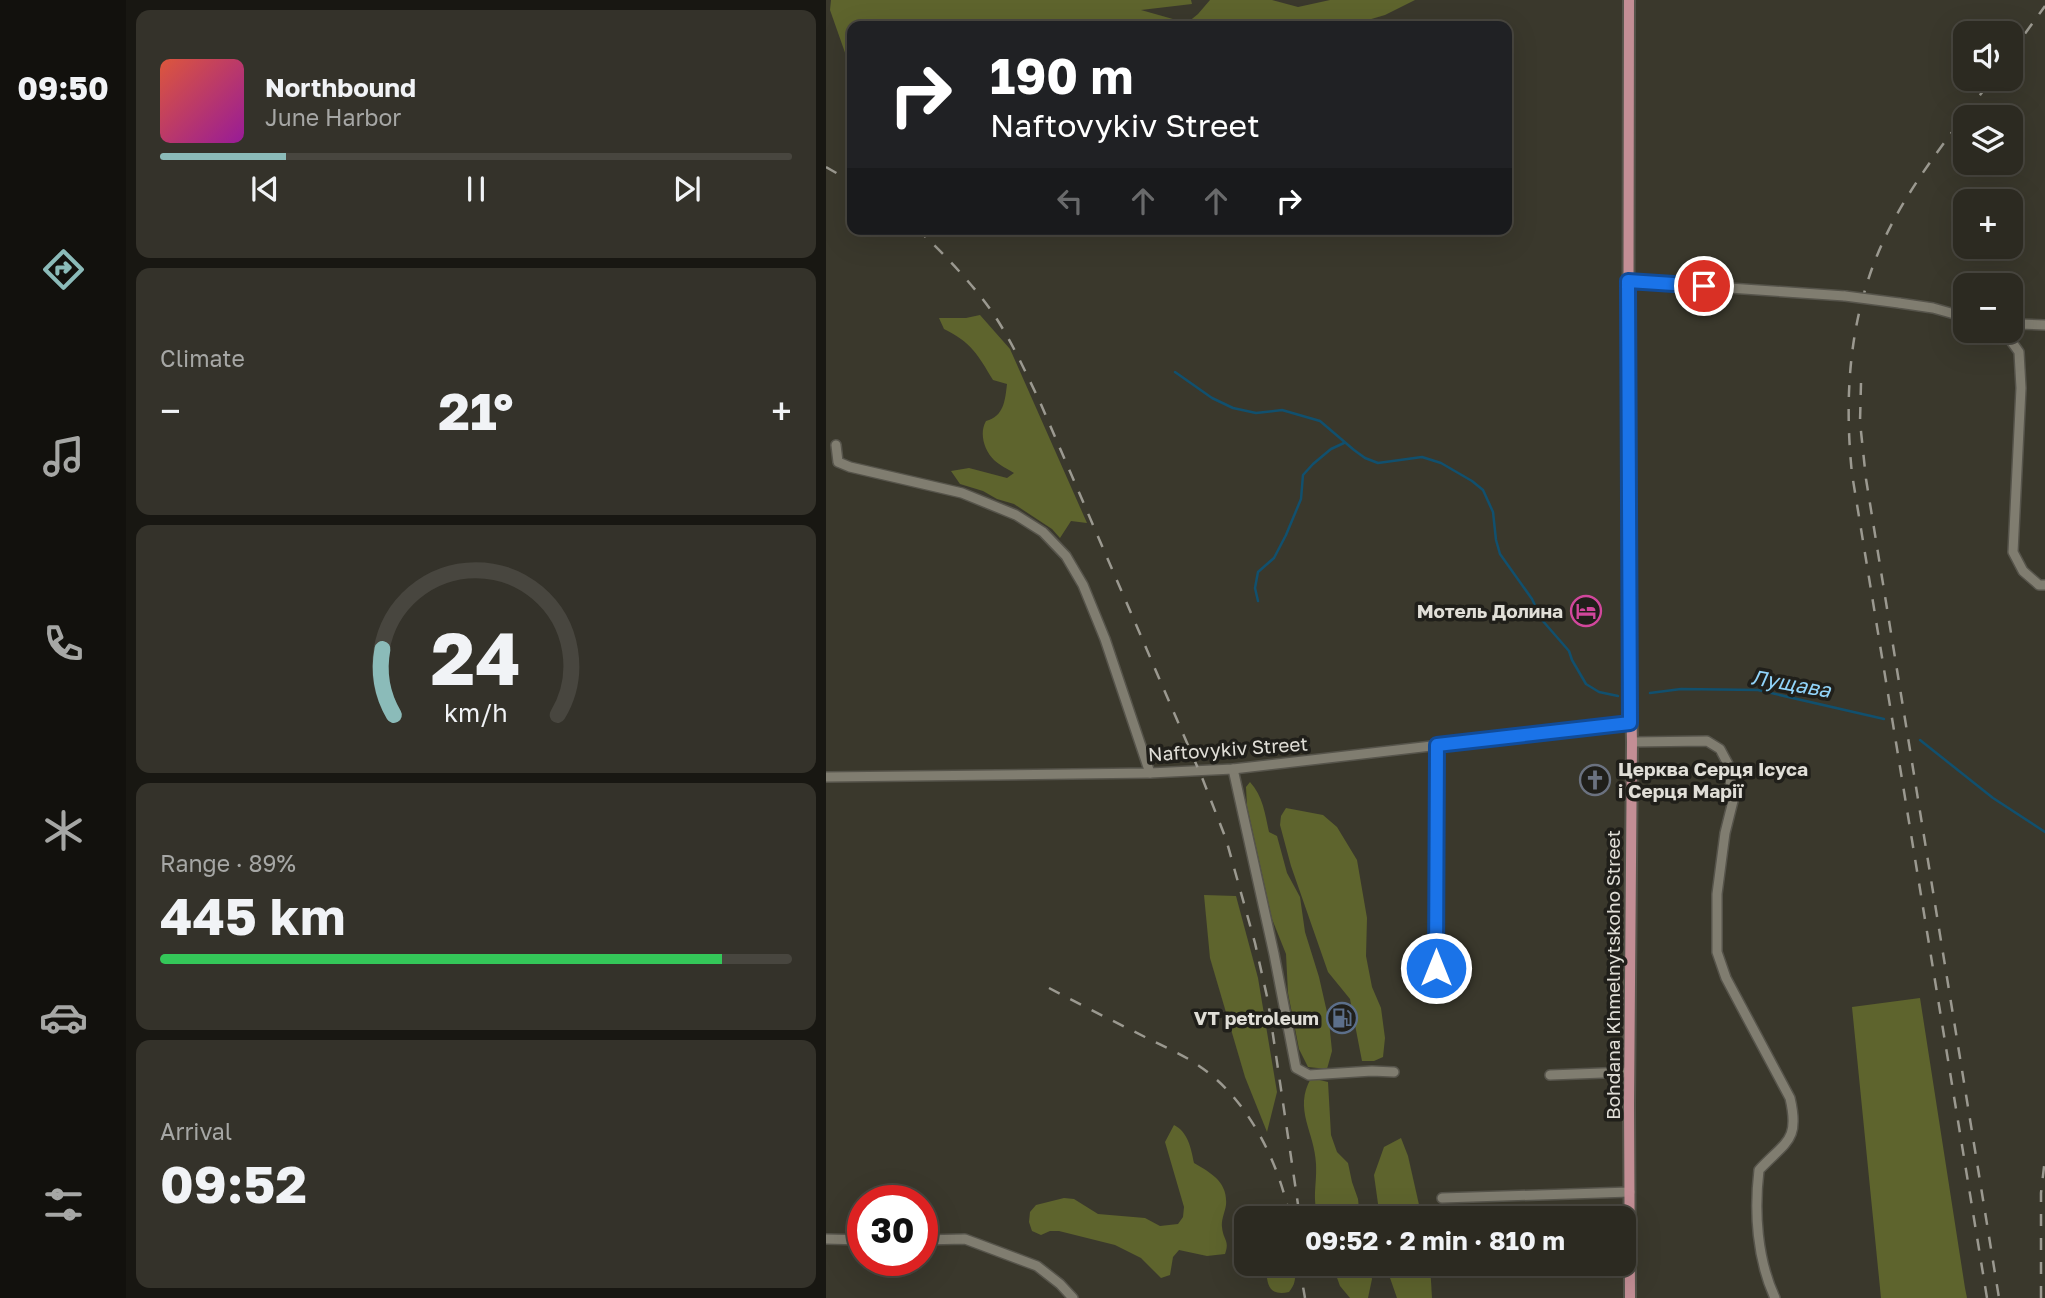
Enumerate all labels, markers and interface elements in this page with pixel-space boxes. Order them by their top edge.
map controls [1953,21,2023,343]
button: sound [1953,21,2023,91]
text: 190 m [990,46,1133,105]
icon: right [875,49,966,140]
text: 09:50 [17,69,109,107]
text: Northbound [265,72,416,103]
text: June Harbor [265,103,401,131]
button: layers [1953,105,2023,175]
text: Naftovykiv Street [990,106,1260,144]
icon: previous [246,170,284,208]
icon: pause [457,170,495,208]
icon: next [668,170,706,208]
icon: left [1051,182,1089,220]
icon: ahead [1124,182,1162,220]
icon: ahead [1197,182,1235,220]
icon: right [1270,182,1308,220]
button: + [1953,189,2023,259]
icon: directions [39,245,88,294]
pin [1674,256,1734,316]
icon: arrive [1685,267,1723,305]
button: − [1953,273,2023,343]
text: Climate [160,344,245,372]
text: 21° [438,379,514,441]
text: − [160,388,181,433]
text: + [771,388,792,433]
icon: music [39,432,88,481]
hotel icon: Мотель Долина [1569,594,1603,628]
place label: Мотель Долина [1417,599,1563,622]
text: 24 [431,614,521,701]
icon: phone [39,619,88,668]
water label: Лущава [1749,663,1834,703]
text: km/h [444,697,508,728]
street label: Naftovykiv Street [1147,731,1309,766]
place label: Церква Серця Ісуса і Серця Марії [1618,757,1808,802]
church icon: Церква Серця Ісуса і Серця Марії [1578,763,1612,797]
icon: climate [39,806,88,855]
street label: Bohdana Khmelnytskoho Street [1601,830,1624,1120]
text: Range · 89% [160,849,296,877]
text: 445 km [160,884,345,946]
position arrow [1399,931,1473,1005]
icon: car [39,993,88,1042]
fuel station icon: VT petroleum [1325,1001,1359,1035]
place label: VT petroleum [1194,1006,1319,1029]
text: Arrival [160,1117,232,1145]
text: 09:52 [160,1152,307,1214]
icon: filters [39,1180,88,1229]
speed limit sign: 30 [847,1185,938,1276]
text: 09:52 · 2 min · 810 m [1305,1225,1565,1256]

